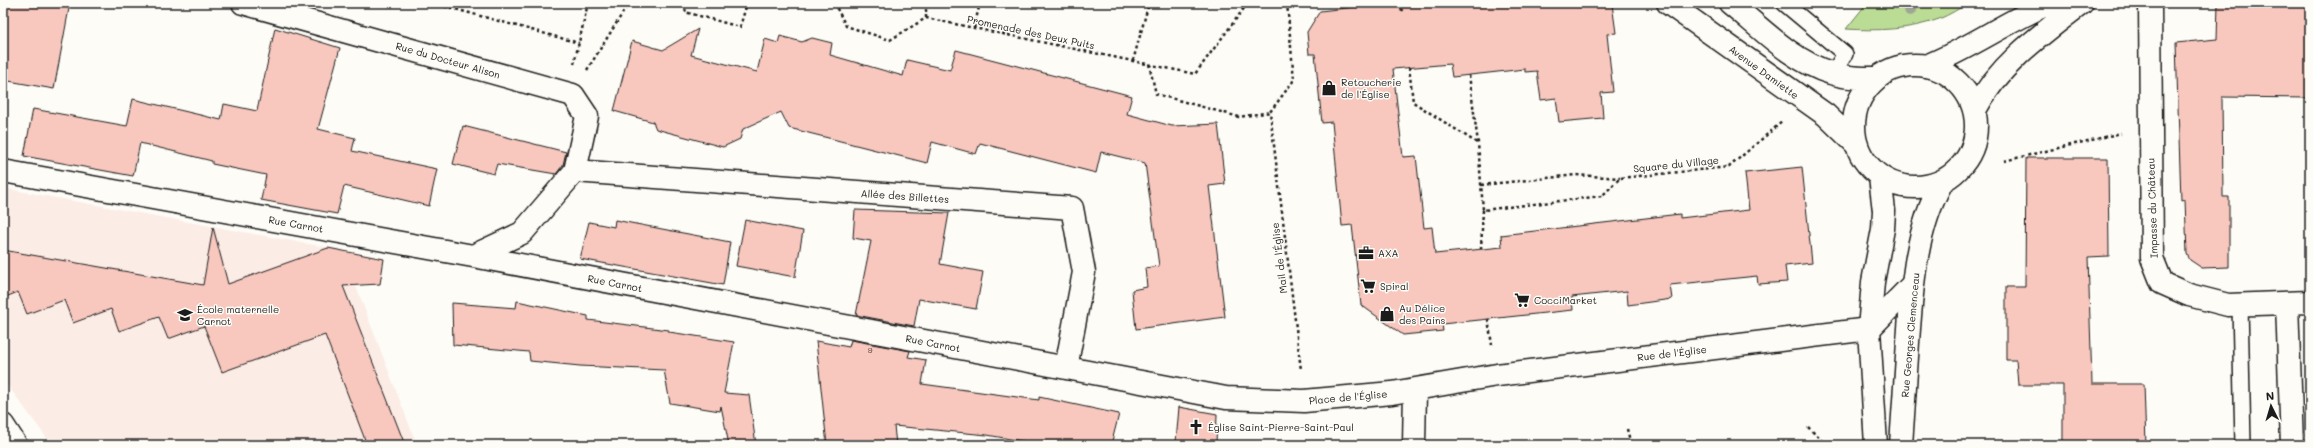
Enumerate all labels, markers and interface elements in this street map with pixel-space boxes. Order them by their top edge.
street label: Promenade des Deux Puits [966,12,1096,52]
street label: Rue du Docteur Alison [394,38,502,82]
street label: Avenue Damiette [1726,42,1802,102]
place label: Retoucherie de l'Église [1341,75,1401,101]
shop icon: Retoucherie de l'Église [1320,79,1338,97]
street label: Square du Village [1633,153,1719,175]
street label: Impasse du Château [2143,158,2161,258]
street label: Allée des Billettes [860,186,950,206]
street label: Rue Carnot [267,212,325,236]
street label: Mail de l'Église [1268,222,1290,294]
office icon: AXA [1357,244,1375,262]
place label: AXA [1378,246,1399,260]
street label: Rue Carnot [586,271,644,295]
street label: Rue Georges Clemenceau [1898,272,1922,398]
supermarket icon: Spiral [1359,277,1377,295]
place label: Spiral [1380,279,1409,293]
supermarket icon: CocciMarket [1513,291,1531,309]
place label: CocciMarket [1534,293,1597,307]
place label: Au Délice des Pains [1399,301,1446,327]
place label: École maternelle Carnot [197,302,279,328]
shop icon: Au Délice des Pains [1378,305,1396,323]
school or university icon: École maternelle Carnot [176,306,194,324]
street label: Rue Carnot [904,331,962,355]
street label: Rue de l'Église [1636,342,1708,364]
house number: 9 [868,345,873,355]
north arrow [2251,386,2291,426]
street label: Place de l'Église [1308,387,1388,407]
text: N [2265,388,2275,403]
church icon: Église Saint-Pierre-Saint-Paul [1187,418,1205,436]
place label: Église Saint-Pierre-Saint-Paul [1208,420,1354,434]

